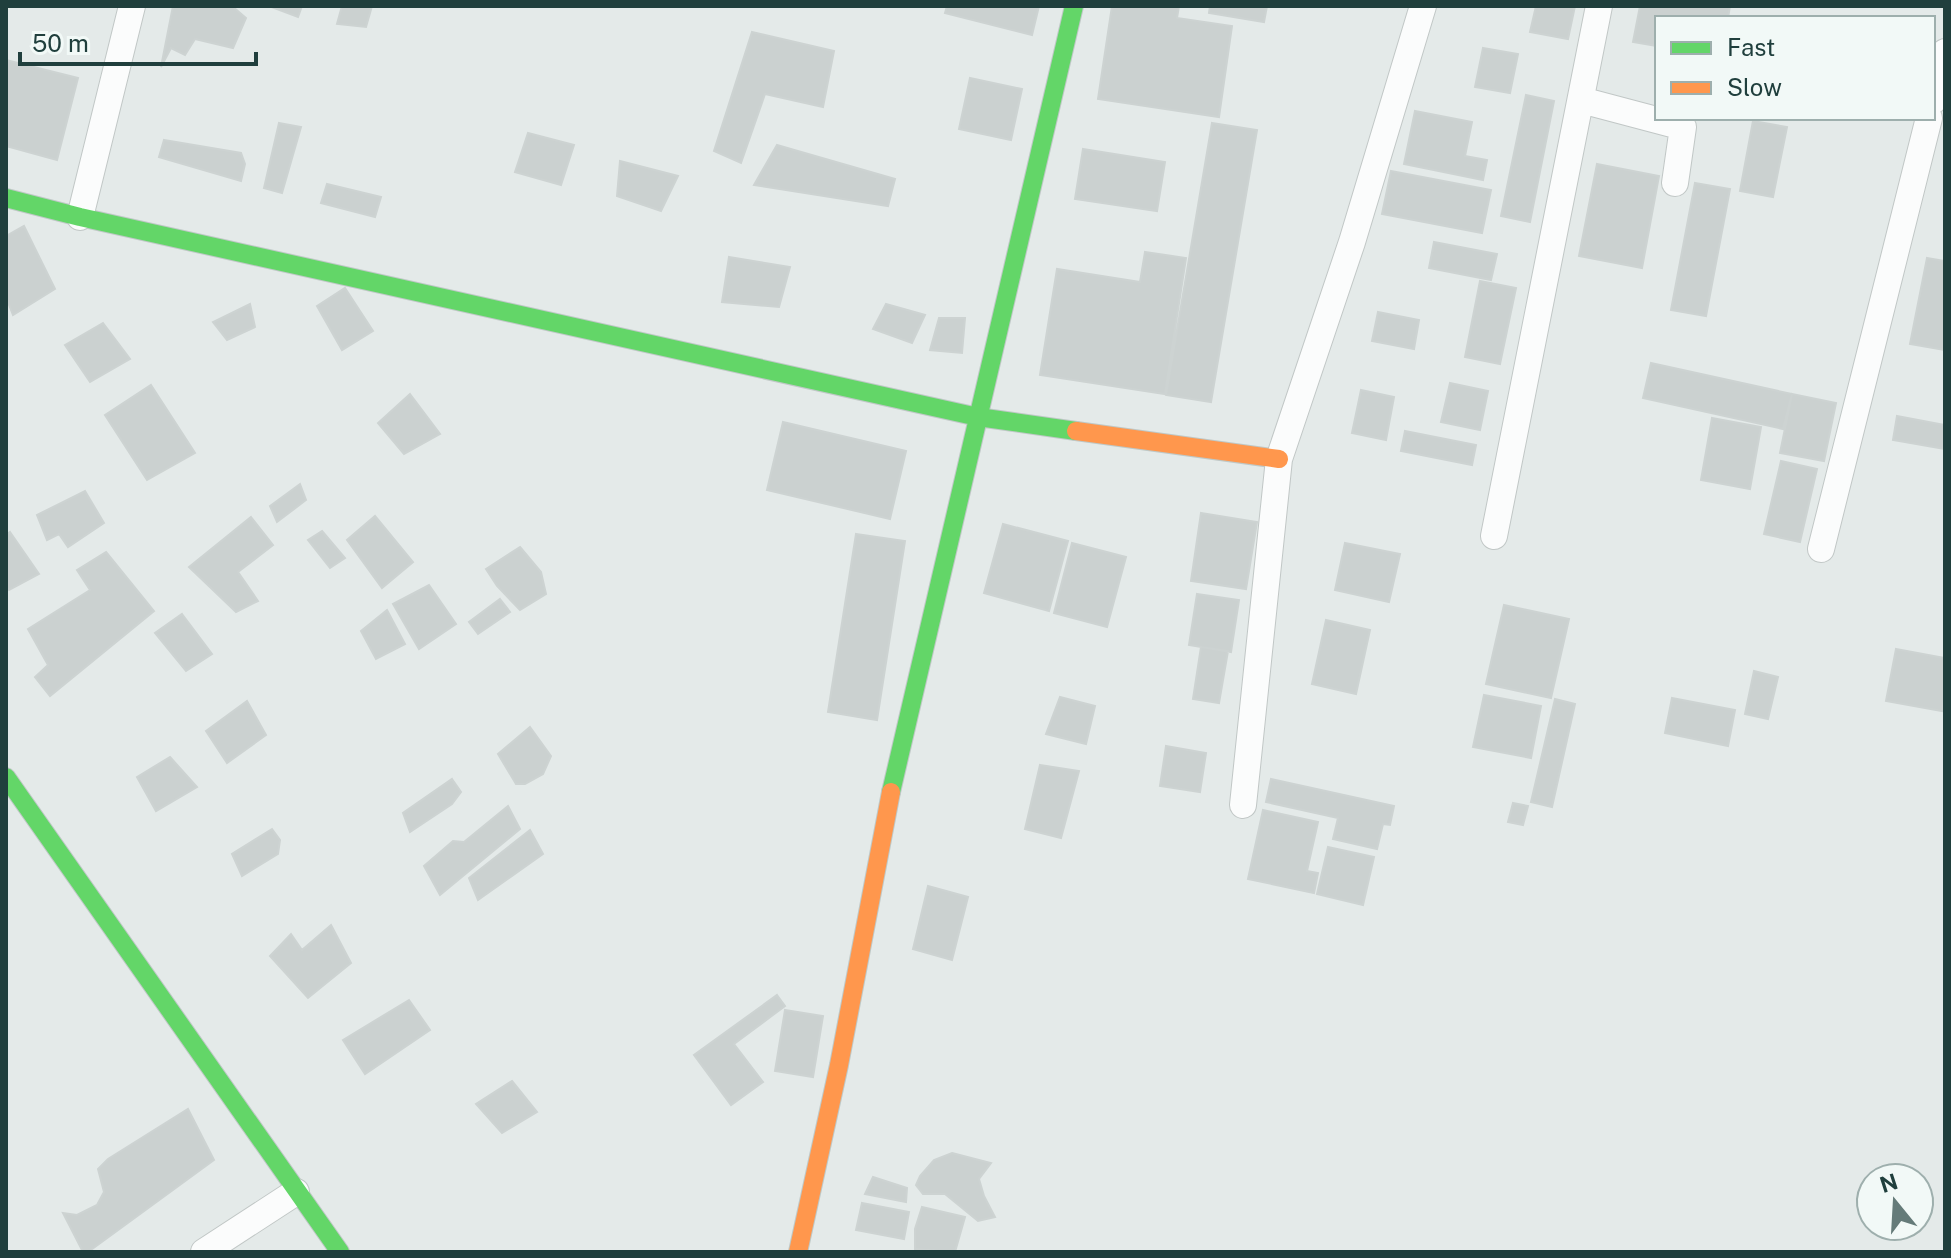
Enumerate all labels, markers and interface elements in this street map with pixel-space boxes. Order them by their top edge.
scale bar [20,16,256,66]
legend [1655,16,1935,120]
text: 50 m [32,29,89,57]
text: Fast [1727,33,1775,61]
text: Slow [1727,73,1782,101]
north arrow [1855,1162,1935,1242]
text: N [1877,1168,1901,1198]

